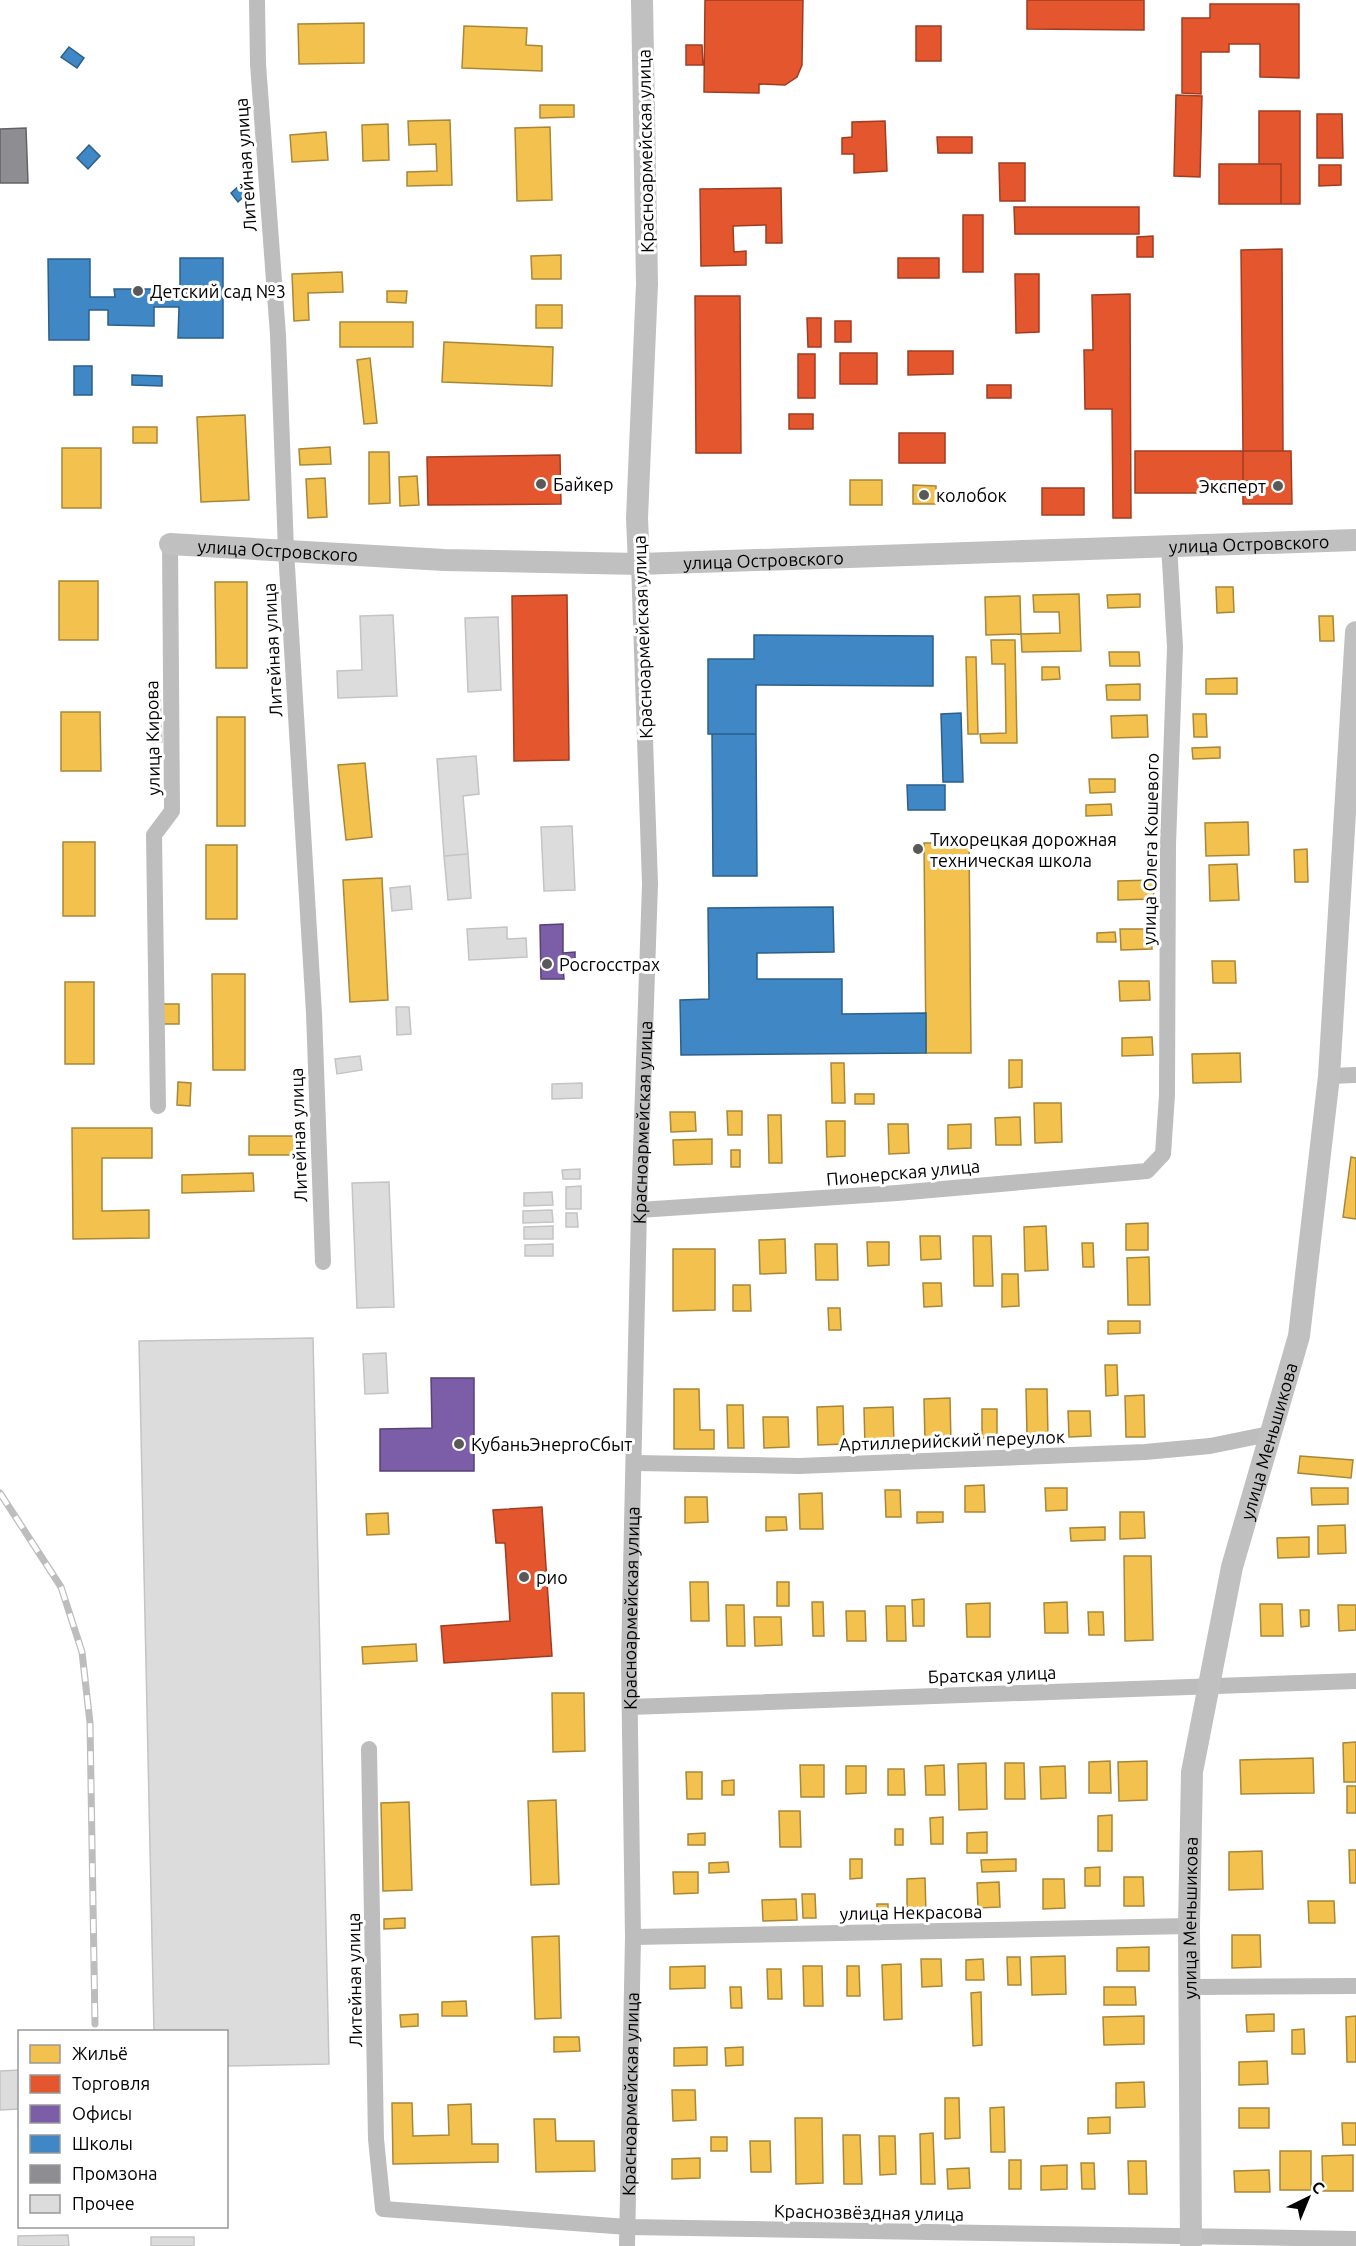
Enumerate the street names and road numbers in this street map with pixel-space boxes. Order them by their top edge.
street label: Красноармейская улица [633,49,657,253]
street label: Литейная улица [230,97,260,233]
street label: улица Островского [1169,531,1330,556]
street label: Красноармейская улица [628,535,656,739]
street label: улица Островского [197,536,359,565]
street label: улица Островского [683,547,844,573]
street label: Литейная улица [258,582,286,718]
street label: улица Кирова [141,680,163,796]
street label: улица Олега Кошевого [1138,753,1162,945]
street label: Красноармейская улица [629,1020,655,1224]
street label: Литейная улица [286,1067,310,1203]
street label: Пионерская улица [825,1155,981,1189]
street label: улица Меньшикова [1236,1360,1301,1522]
street label: Артиллерийский переулок [839,1426,1065,1454]
street label: Красноармейская улица [619,1506,642,1710]
street label: Братская улица [927,1662,1057,1686]
street label: улица Меньшикова [1179,1836,1201,1999]
street label: улица Некрасова [839,1901,983,1923]
street label: Литейная улица [343,1913,365,2047]
street label: Красноармейская улица [618,1992,642,2196]
street label: Краснозвёздная улица [774,2200,964,2224]

